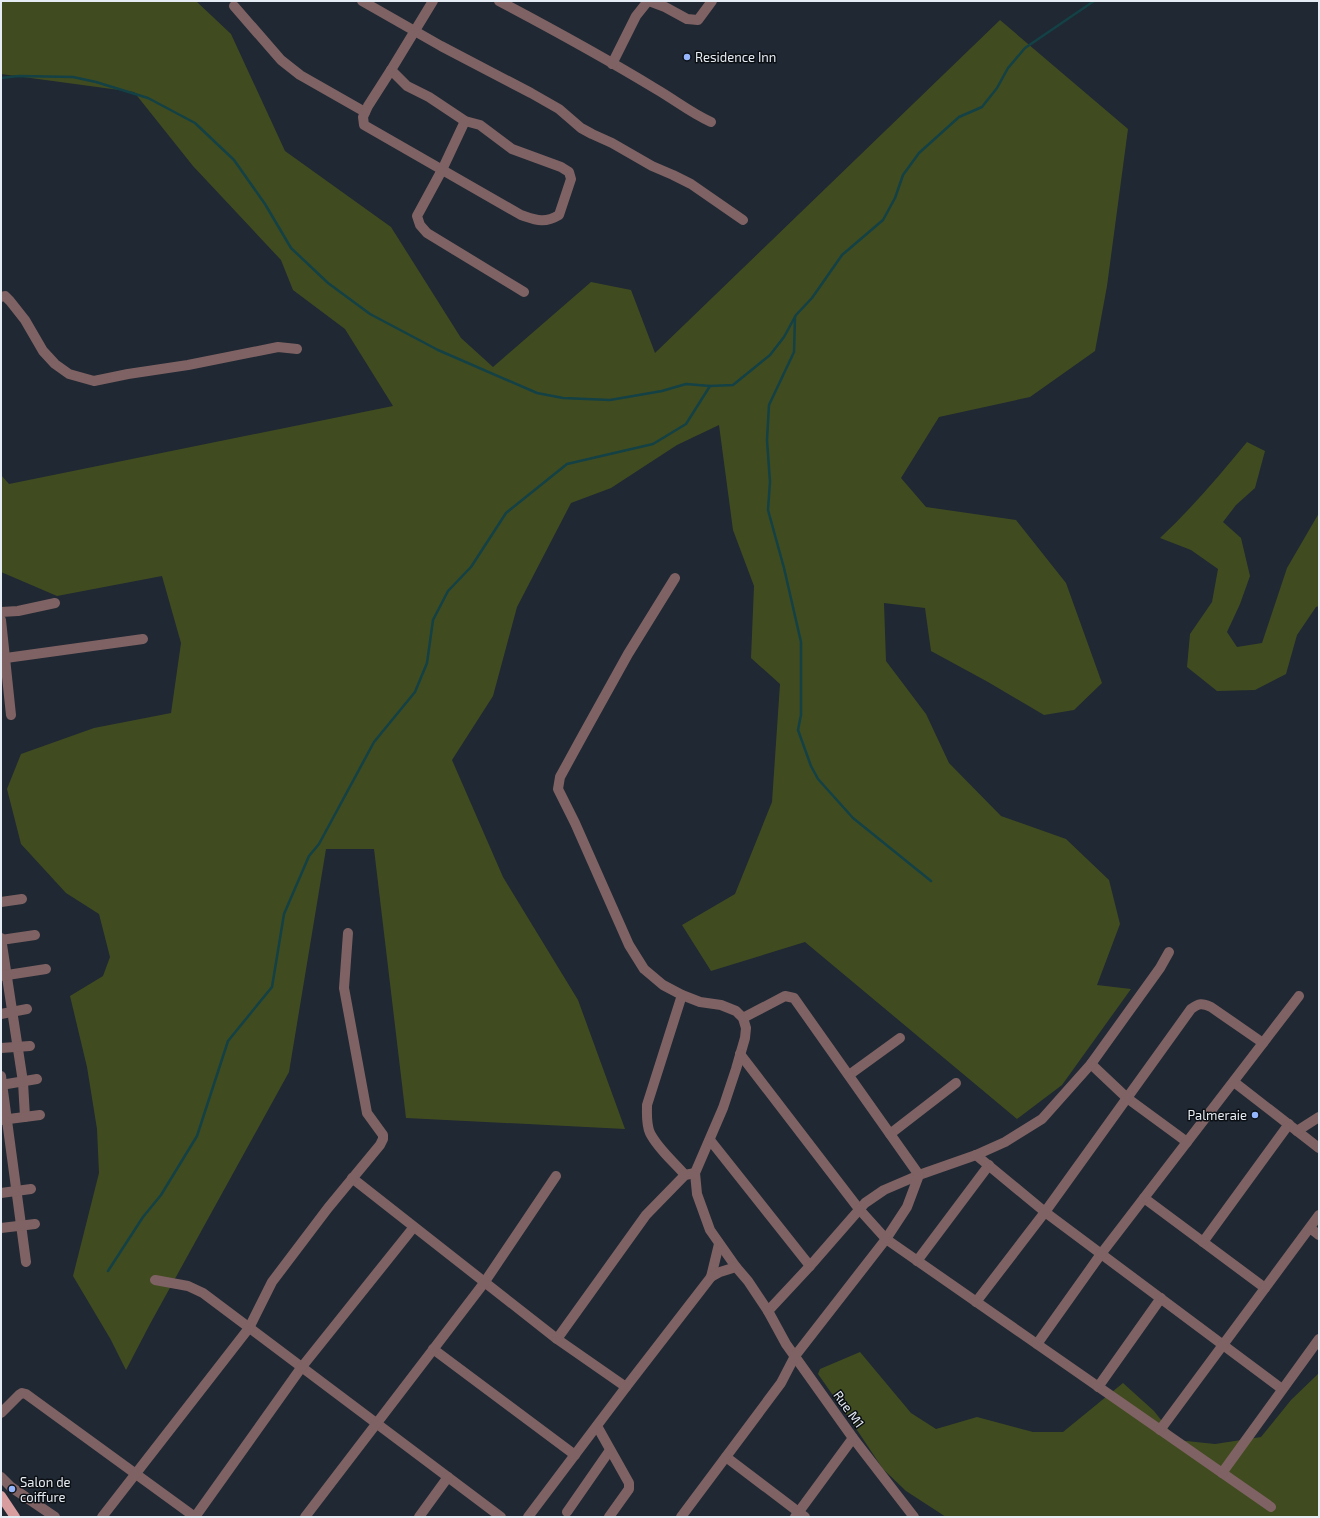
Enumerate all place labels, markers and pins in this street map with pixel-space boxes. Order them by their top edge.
place label: Residence Inn [695,49,776,65]
marker: Residence Inn [682,52,692,62]
place label: Palmeraie [1187,1107,1247,1123]
marker: Palmeraie [1250,1110,1260,1120]
place label: Salon de coiffure [20,1474,71,1505]
marker: Salon de coiffure [7,1484,17,1494]

